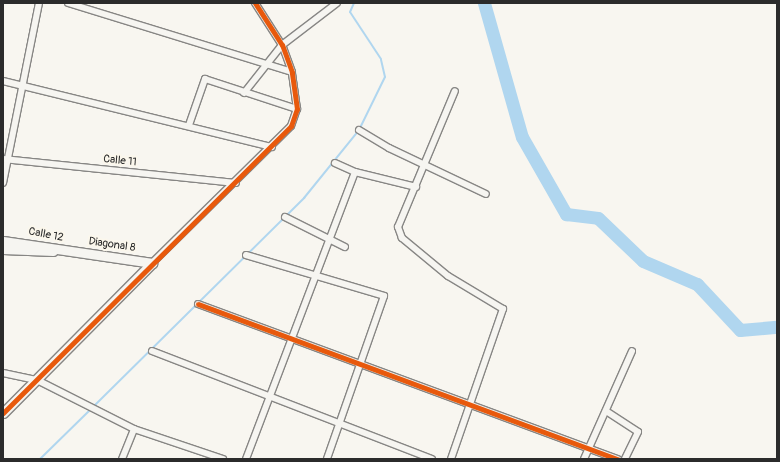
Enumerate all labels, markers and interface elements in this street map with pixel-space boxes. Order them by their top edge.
street label: Calle 11 [103,153,137,169]
street label: Calle 12 [27,225,65,245]
street label: Diagonal 8 [88,235,136,255]

